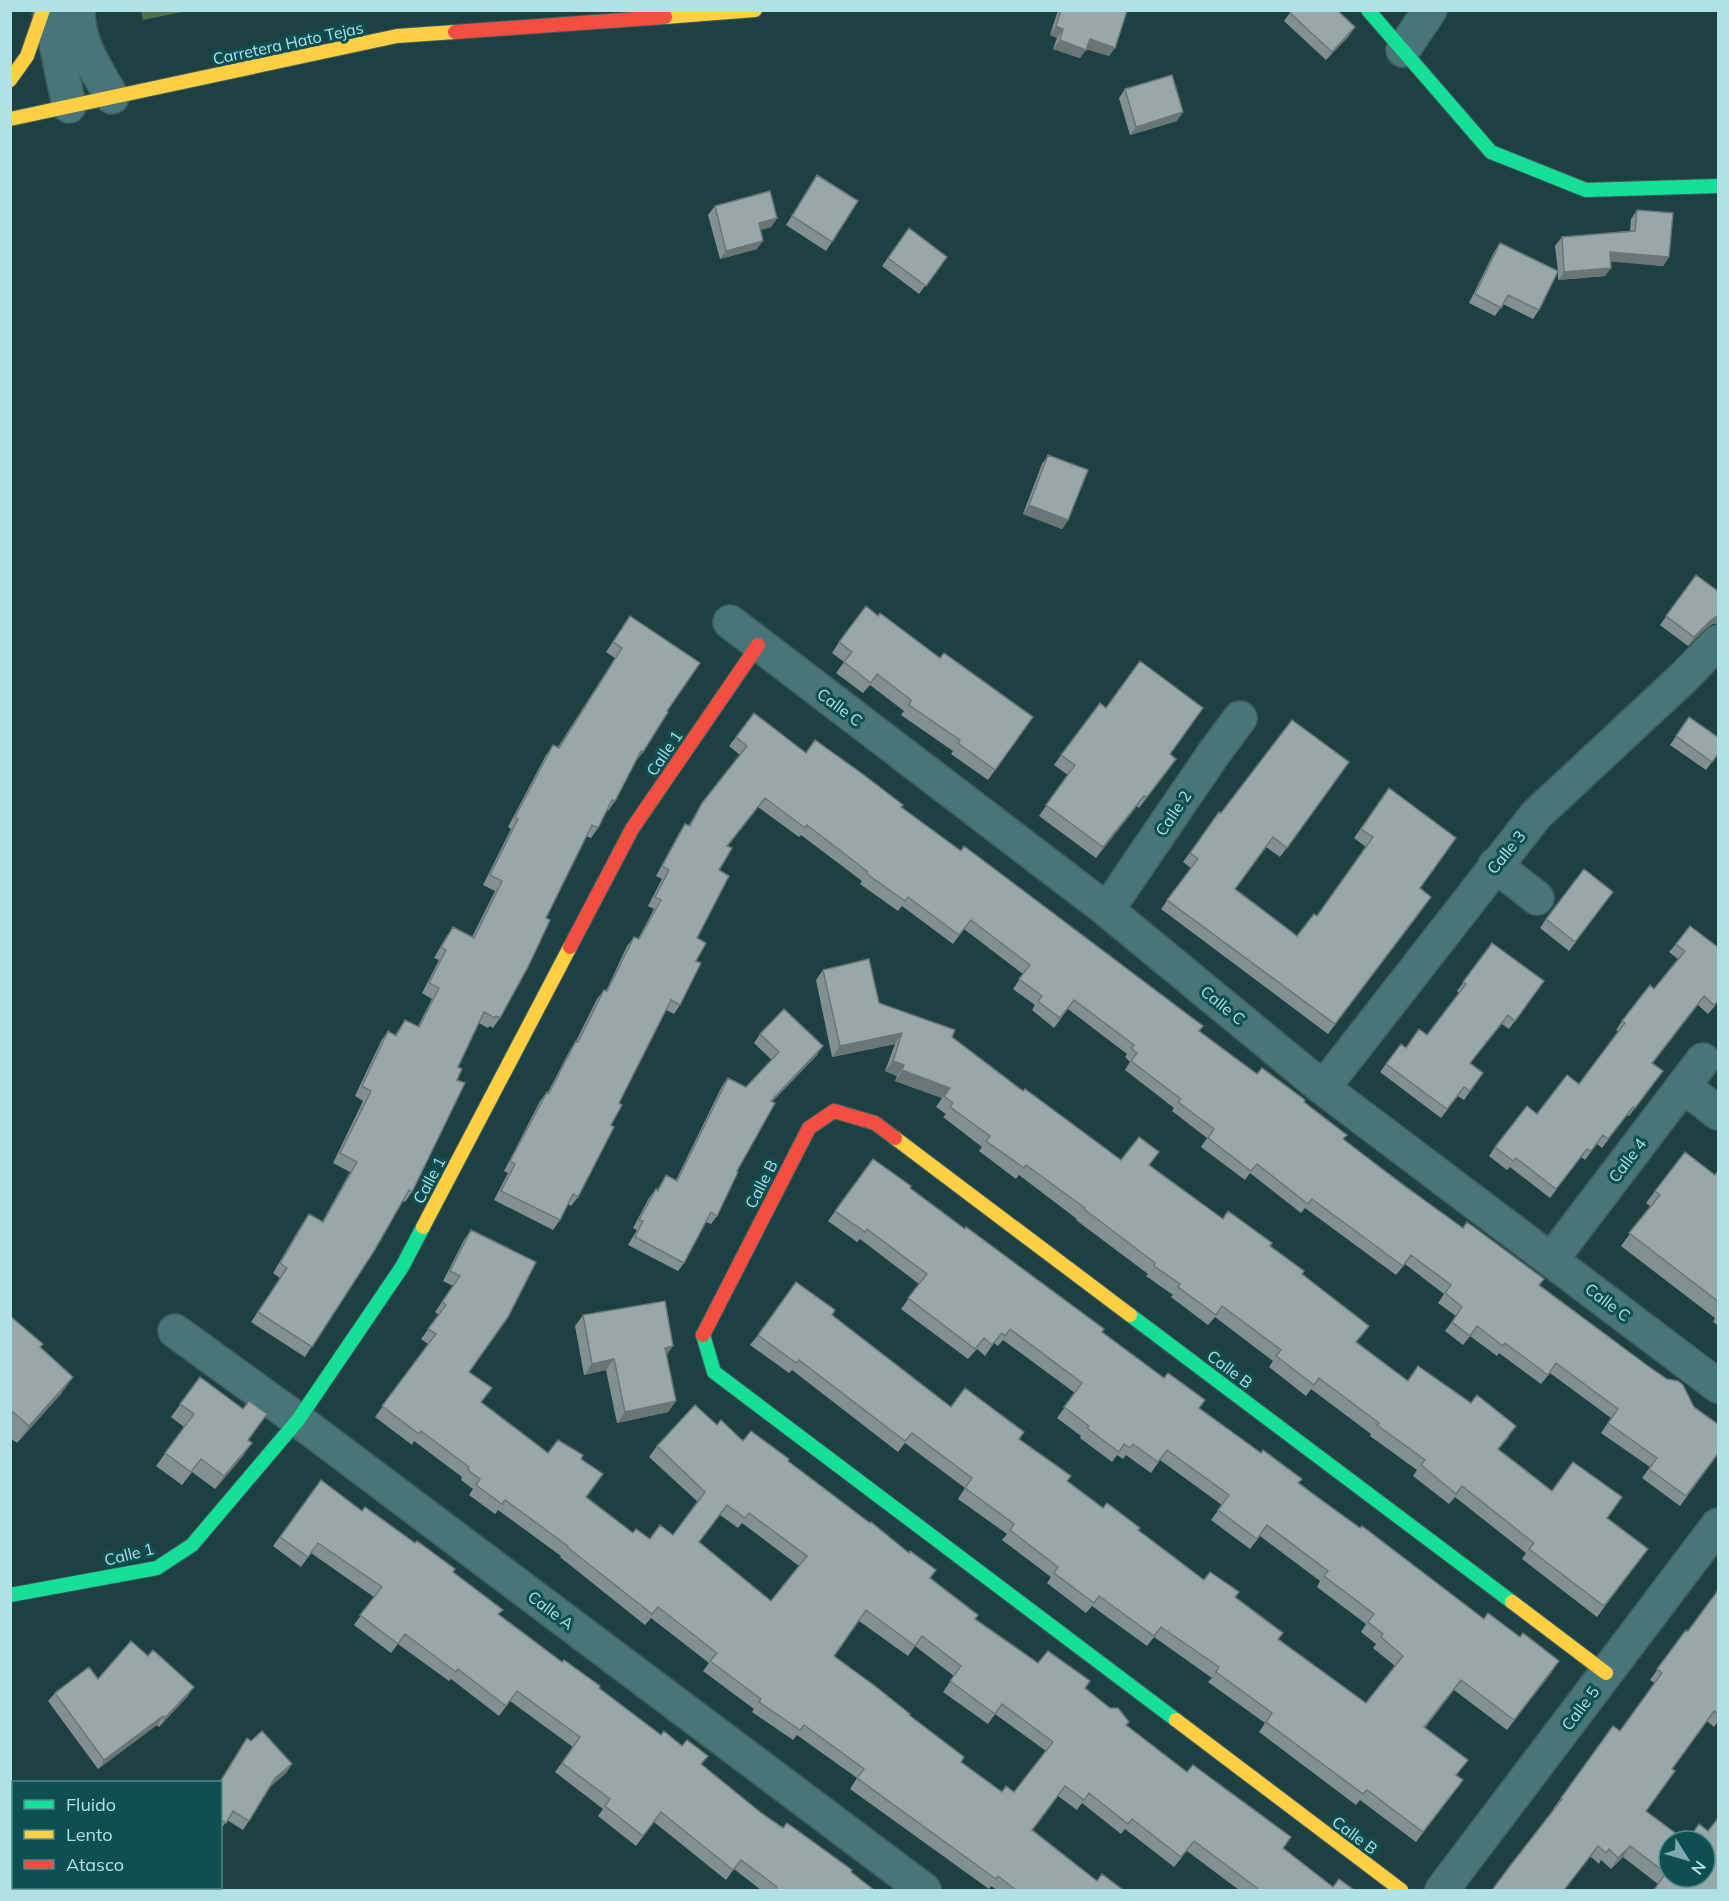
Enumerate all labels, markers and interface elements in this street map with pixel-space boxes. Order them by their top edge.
street label: Carretera Hato Tejas [211,17,365,69]
street label: Calle C [813,683,867,731]
street label: Calle 1 [642,727,686,779]
street label: Calle 2 [1151,787,1195,839]
street label: Calle 3 [1482,826,1530,878]
street label: Calle C [1197,981,1249,1029]
street label: Calle 4 [1604,1134,1650,1186]
street label: Calle 1 [408,1153,450,1207]
street label: Calle B [740,1156,782,1212]
street label: Calle C [1581,1278,1635,1326]
street label: Calle B [1203,1345,1257,1393]
street label: Calle 1 [102,1538,156,1570]
street label: Calle A [524,1586,578,1634]
street label: Calle 5 [1557,1682,1603,1734]
legend [12,1781,222,1889]
text: Fluido [66,1793,116,1816]
street label: Calle B [1328,1811,1382,1859]
text: Lento [66,1823,113,1846]
north arrow [1657,1829,1717,1889]
text: Atasco [66,1853,124,1876]
text: N [1687,1857,1711,1879]

